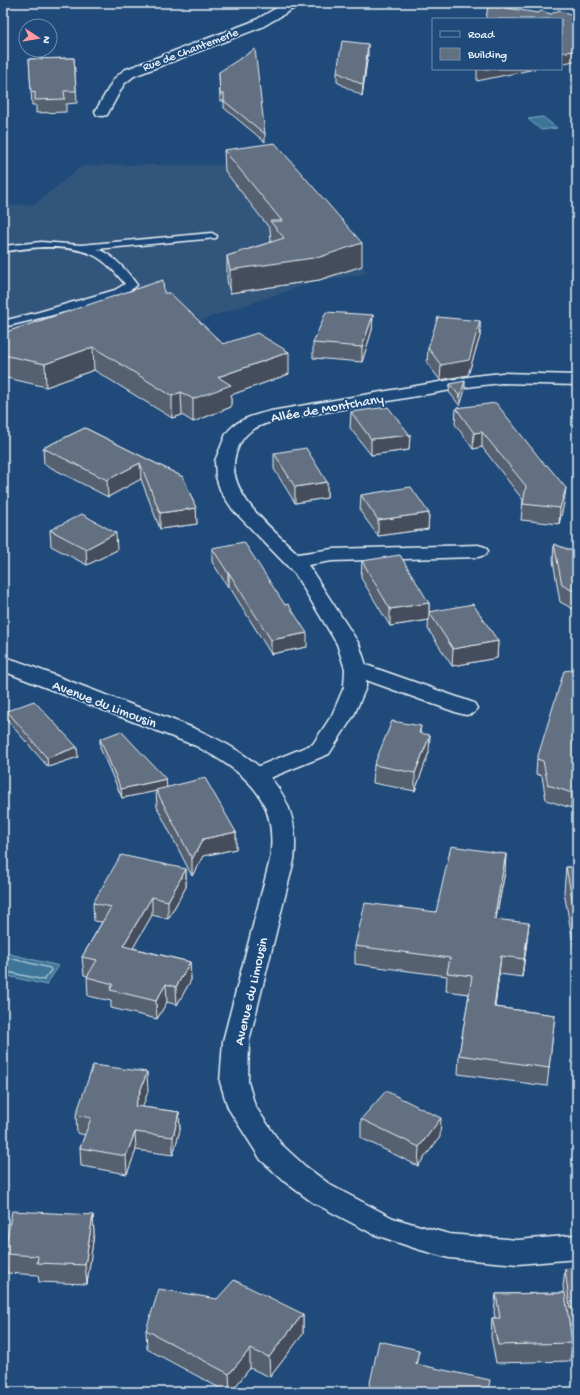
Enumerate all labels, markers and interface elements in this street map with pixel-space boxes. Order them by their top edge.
north arrow [18,18,58,58]
legend [432,18,562,70]
street label: Rue de Chantemerle [141,26,241,76]
text: Road [468,29,495,43]
text: N [39,35,52,44]
text: Building [467,49,507,63]
street label: Allée de Montchany [270,391,385,428]
street label: Avenue du Limousin [50,678,159,733]
street label: Avenue du Limousin [232,936,273,1047]

